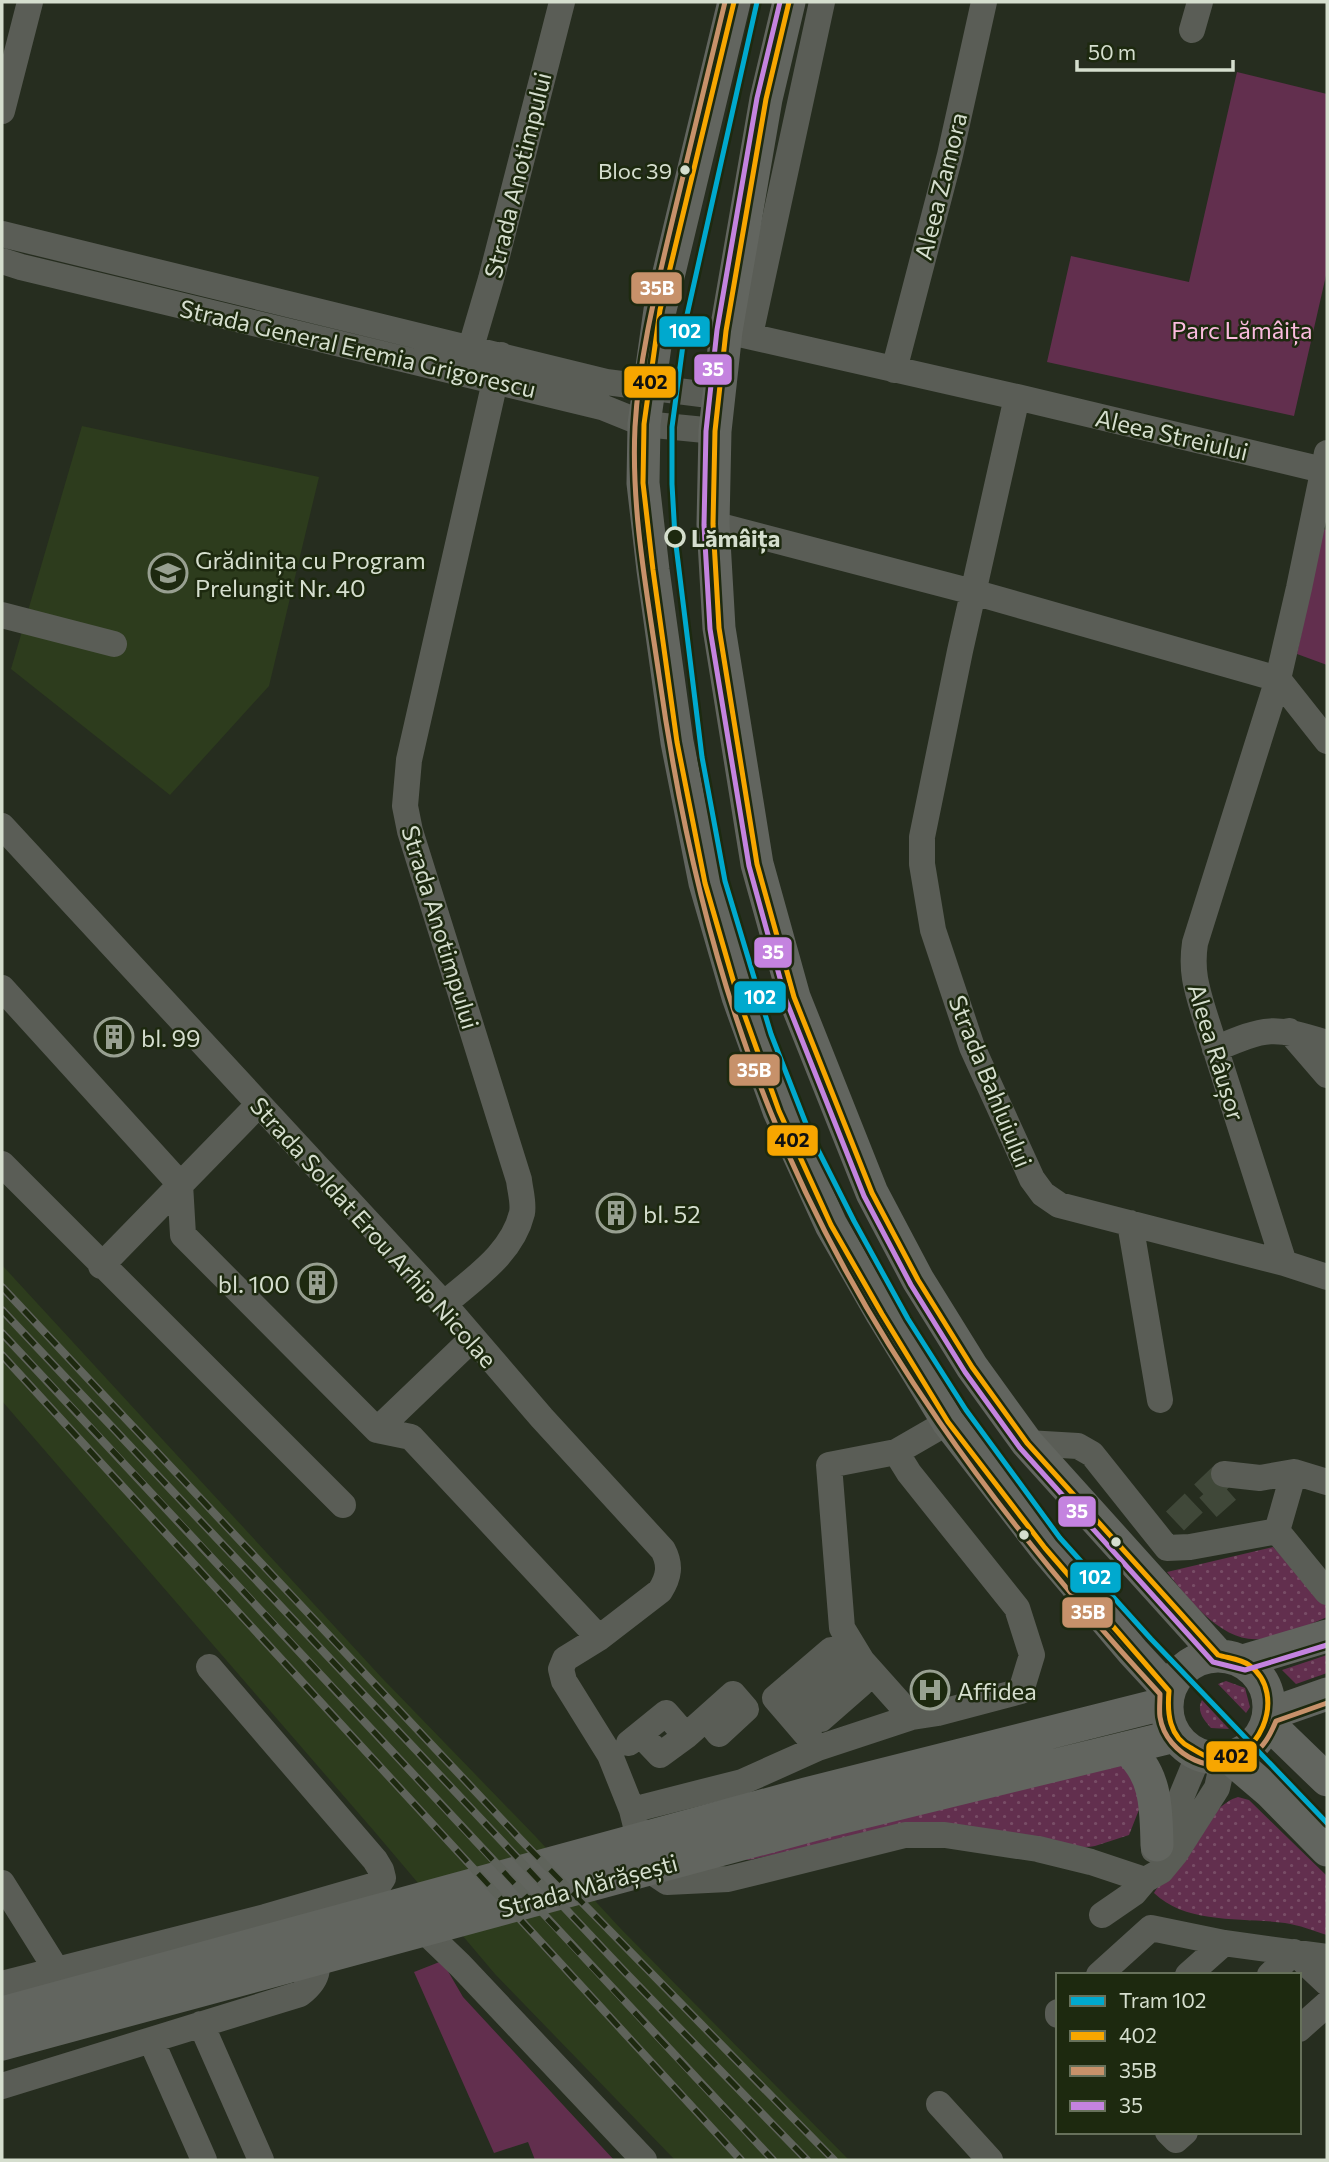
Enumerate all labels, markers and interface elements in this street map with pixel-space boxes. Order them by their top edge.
scale bar [1077,28,1233,72]
text: 50 m [1088,39,1136,64]
street label: Strada Anotimpului [477,69,557,281]
street label: Aleea Zamora [908,109,972,263]
place label: Bloc 39 [598,157,672,184]
marker: Bloc 39 [678,163,692,177]
line badge: 35B [630,271,683,305]
text: 35B [640,276,674,299]
street label: Strada General Eremia Grigorescu [177,293,539,403]
line badge: 102 [658,315,711,348]
park label: Parc Lămâița [1171,315,1313,346]
text: 102 [669,319,701,342]
line badge: 35 [693,353,733,386]
text: 35 [702,357,724,380]
line badge: 402 [623,365,677,399]
text: 402 [633,370,667,393]
street label: Aleea Streiului [1093,402,1251,466]
place label: Lămâița [691,523,780,554]
marker: Lămâița [665,527,685,547]
place label: Grădinița cu Program Prelungit Nr. 40 [195,545,426,602]
school or university icon: Grădinița cu Program Prelungit Nr. 40 [147,552,189,594]
street label: Strada Anotimpului [396,822,486,1032]
line badge: 35 [753,936,793,969]
text: 35 [762,940,784,963]
line badge: 102 [733,980,787,1014]
street label: Aleea Râușor [1180,980,1252,1125]
text: 102 [744,985,776,1008]
street label: Strada Bahluiului [943,991,1039,1171]
building icon: bl. 99 [93,1016,135,1058]
place label: bl. 99 [141,1023,201,1052]
line badge: 35B [728,1053,781,1087]
text: 35B [737,1058,771,1081]
street label: Strada Soldat Erou Arhip Nicolae [245,1091,503,1373]
line badge: 402 [766,1124,819,1157]
text: 402 [775,1128,809,1151]
building icon: bl. 52 [595,1192,637,1234]
place label: bl. 52 [643,1199,701,1228]
building icon: bl. 100 [296,1262,338,1304]
place label: bl. 100 [218,1269,290,1298]
line badge: 35 [1057,1495,1097,1528]
text: 35 [1066,1499,1088,1522]
unlabelled marker [1017,1528,1031,1542]
unlabelled marker [1109,1535,1123,1549]
line badge: 102 [1069,1561,1122,1594]
text: 102 [1079,1565,1111,1588]
line badge: 35B [1061,1596,1114,1629]
text: 35B [1071,1600,1105,1623]
hospital icon: Affidea [909,1669,951,1711]
place label: Affidea [957,1676,1037,1705]
line badge: 402 [1205,1740,1258,1773]
text: 402 [1214,1744,1248,1767]
street label: Strada Mărășești [495,1847,681,1925]
legend [1056,1973,1301,2134]
text: Tram 102 [1119,1987,1206,2012]
text: 402 [1119,2022,1157,2047]
text: 35B [1119,2057,1157,2082]
text: 35 [1119,2092,1143,2117]

